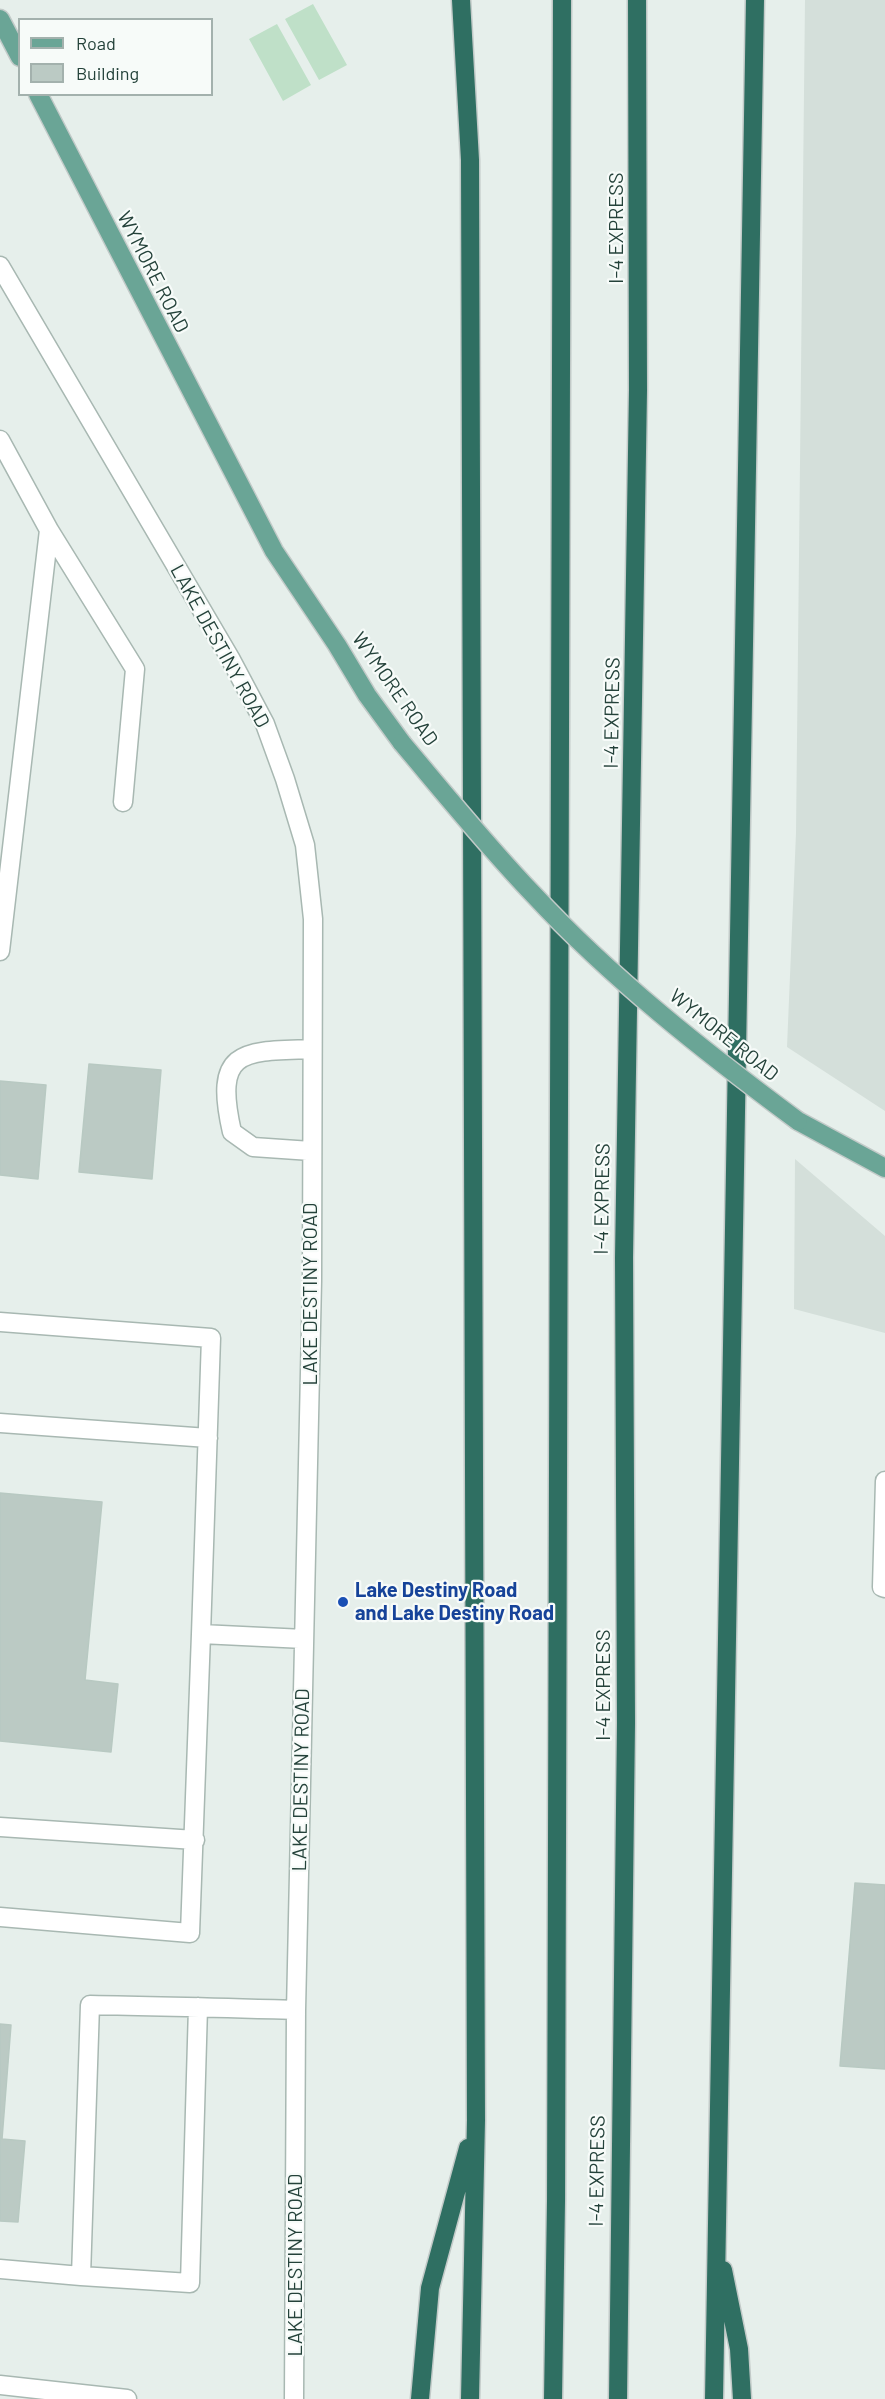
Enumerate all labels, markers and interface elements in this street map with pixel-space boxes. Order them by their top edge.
legend [18,18,213,96]
text: Road [76,32,116,54]
text: Building [76,62,139,84]
street label: I-4 EXPRESS [604,172,628,284]
street label: WYMORE ROAD [112,207,194,337]
street label: LAKE DESTINY ROAD [165,560,275,732]
street label: WYMORE ROAD [347,628,443,750]
street label: I-4 EXPRESS [599,657,625,769]
street label: WYMORE ROAD [665,984,783,1086]
street label: I-4 EXPRESS [589,1143,615,1255]
street label: LAKE DESTINY ROAD [298,1203,322,1385]
place label: Lake Destiny Road and Lake Destiny Road [355,1578,554,1625]
marker: Lake Destiny Road and Lake Destiny Road [336,1595,350,1609]
street label: I-4 EXPRESS [591,1629,615,1741]
street label: LAKE DESTINY ROAD [287,1688,315,1872]
street label: I-4 EXPRESS [584,2115,610,2227]
street label: LAKE DESTINY ROAD [283,2174,307,2356]

